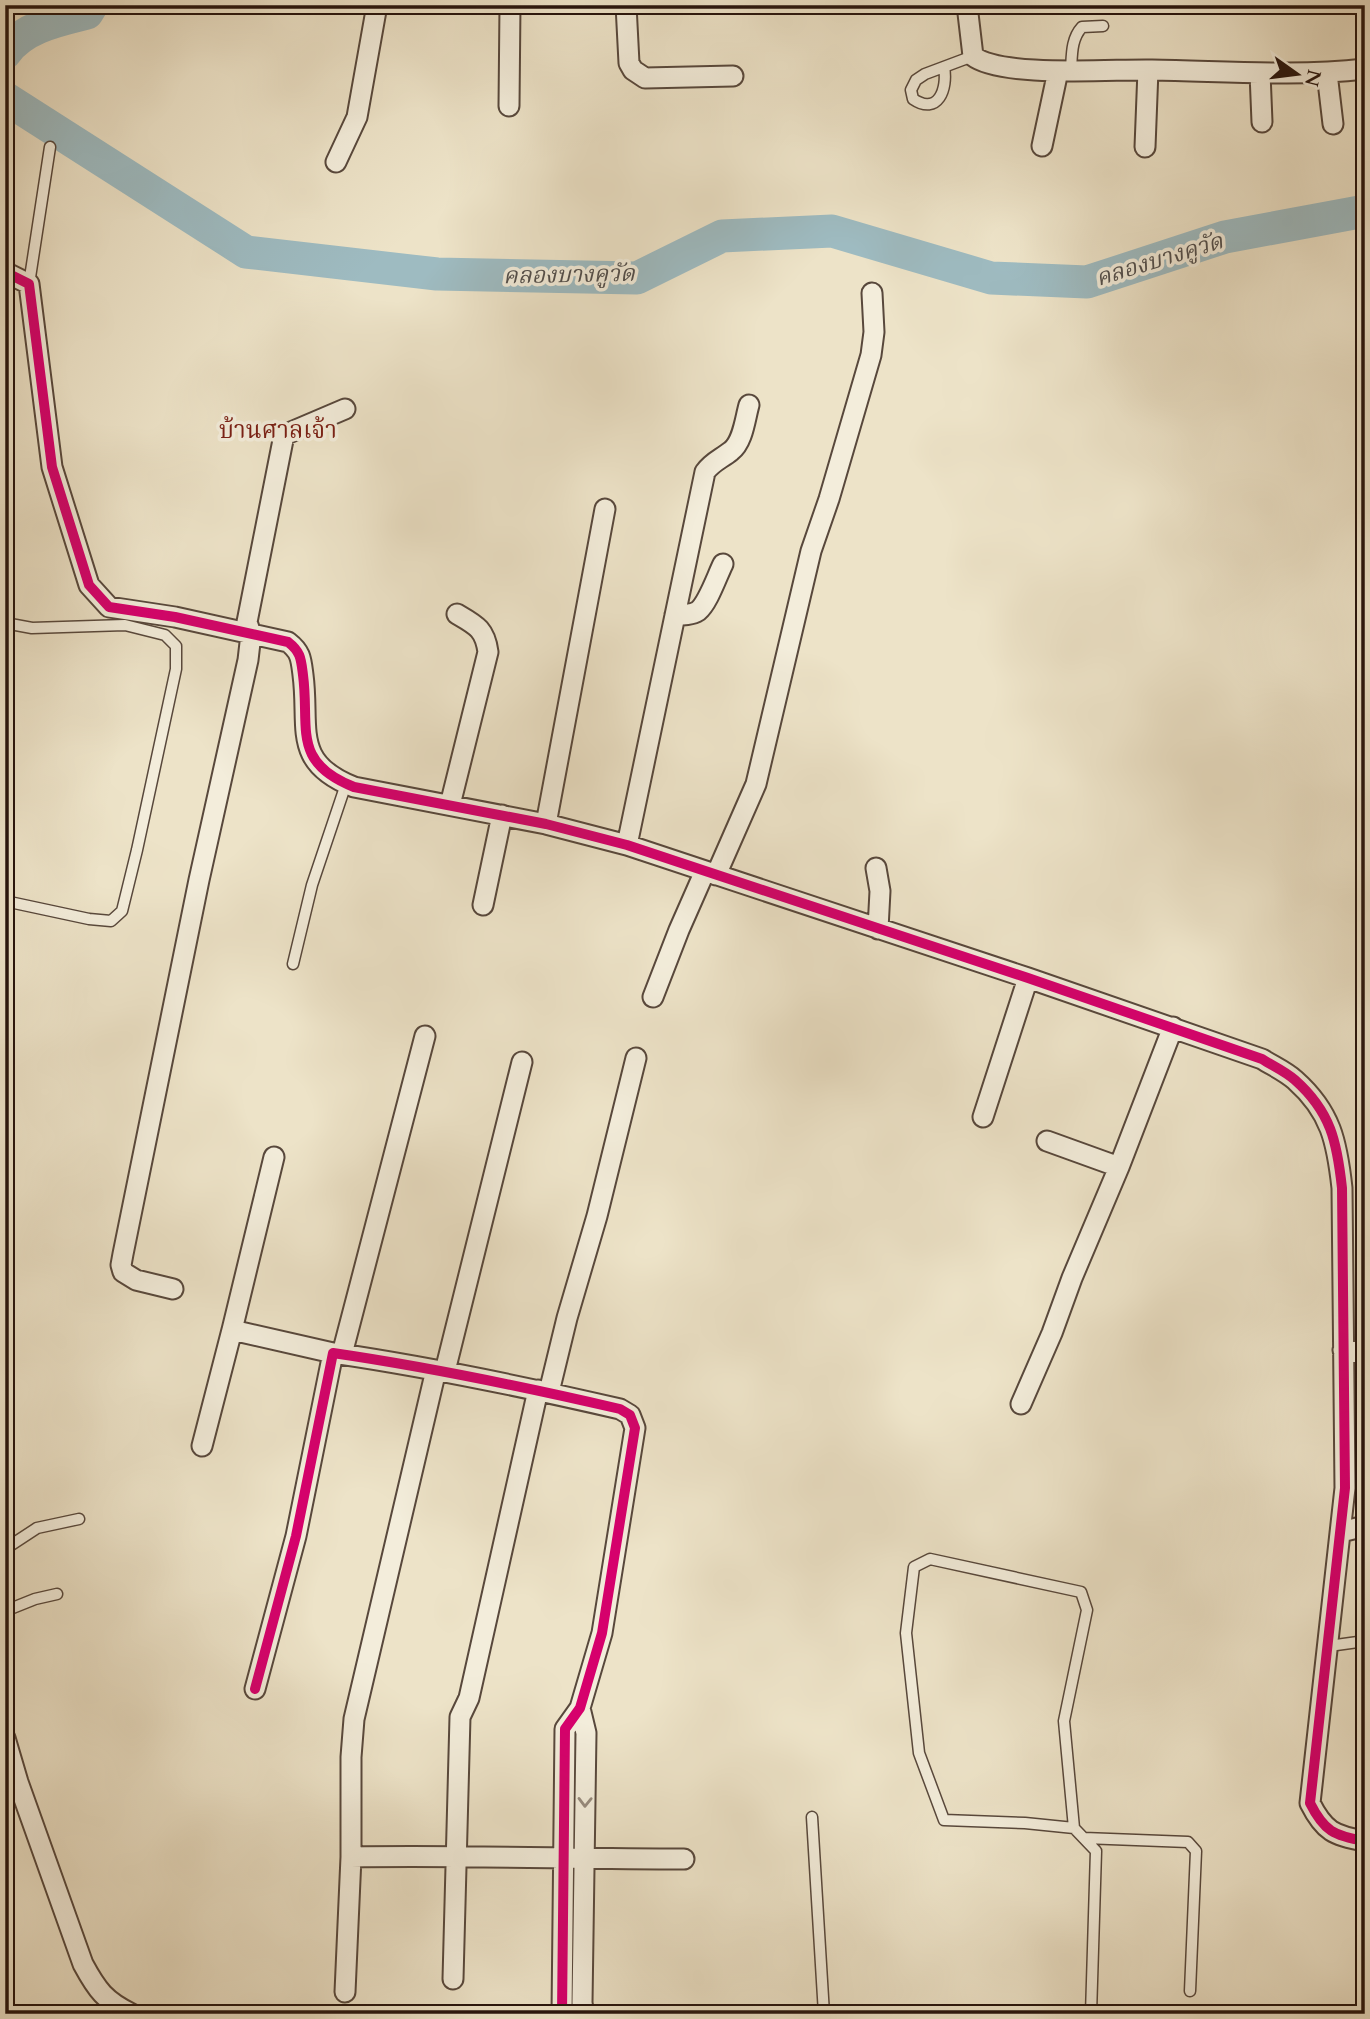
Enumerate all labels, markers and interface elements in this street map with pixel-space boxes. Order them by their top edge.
north arrow [1262,38,1332,108]
text: N [1298,67,1327,90]
water label: คลองบางคูวัด [1092,225,1228,294]
water label: คลองบางคูวัด [503,258,636,291]
district label: บ้านศาลเจ้า [219,414,337,447]
one-way arrow [577,1797,593,1807]

